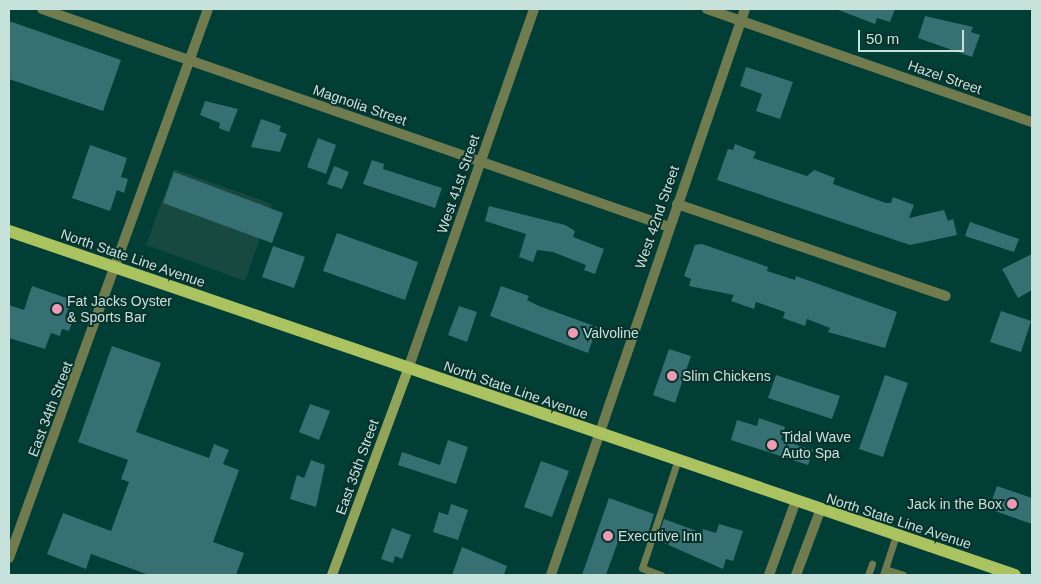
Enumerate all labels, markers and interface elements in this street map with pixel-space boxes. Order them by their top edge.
scale bar [861,20,967,52]
text: 50 m [866,30,899,47]
street label: Hazel Street [906,57,984,97]
street label: Magnolia Street [311,81,409,129]
street label: West 41st Street [433,132,483,236]
street label: West 42nd Street [631,163,683,271]
street label: North State Line Avenue [58,225,208,291]
place label: Fat Jacks Oyster & Sports Bar [67,293,172,326]
marker: Fat Jacks Oyster & Sports Bar [51,303,63,315]
place label: Valvoline [583,325,639,341]
marker: Valvoline [567,327,579,339]
street label: North State Line Avenue [441,357,591,423]
street label: East 34th Street [24,359,76,459]
place label: Slim Chickens [682,368,771,384]
marker: Slim Chickens [666,370,678,382]
street label: East 35th Street [332,417,382,517]
place label: Tidal Wave Auto Spa [782,429,851,462]
marker: Tidal Wave Auto Spa [766,439,778,451]
street label: North State Line Avenue [824,489,974,553]
place label: Jack in the Box [907,496,1002,512]
marker: Jack in the Box [1006,498,1018,510]
place label: Executive Inn [618,528,702,544]
marker: Executive Inn [602,530,614,542]

